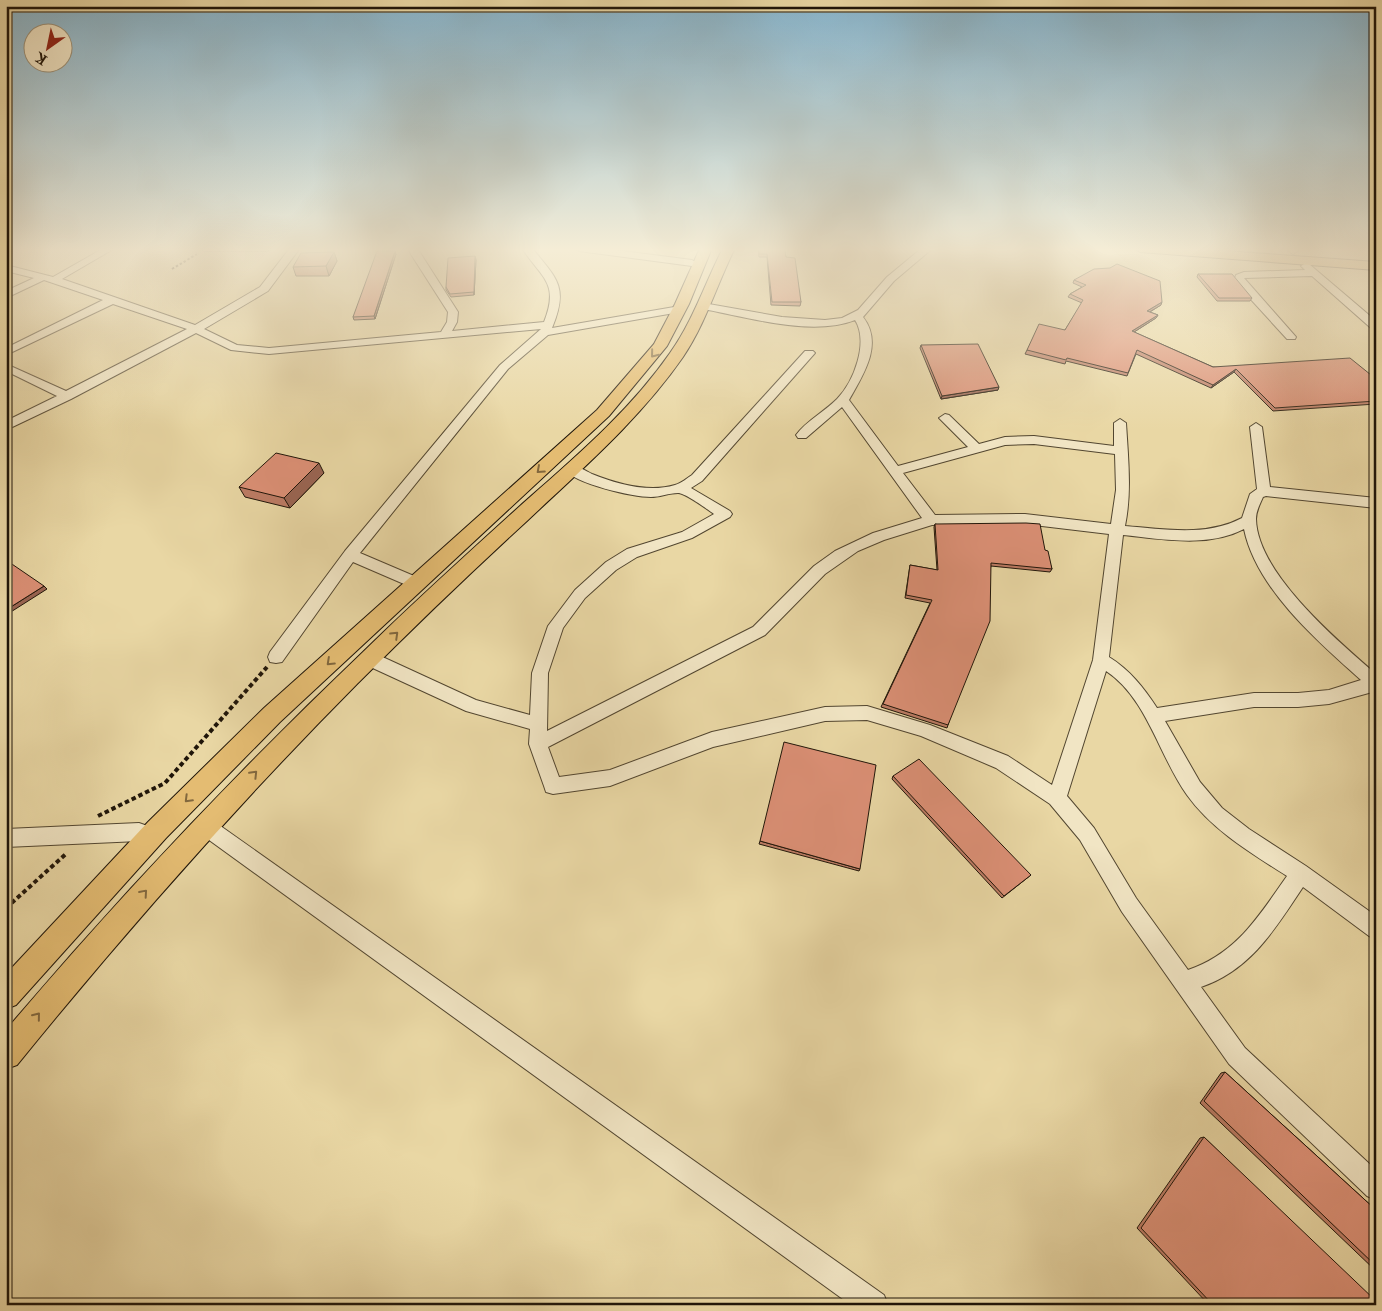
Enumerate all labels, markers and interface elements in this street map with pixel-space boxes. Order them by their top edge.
north arrow [22,22,72,72]
text: K [32,48,50,68]
one-way arrow [651,348,659,357]
one-way arrow [536,464,545,473]
one-way arrow [389,632,398,641]
one-way arrow [326,656,335,665]
one-way arrow [248,771,257,780]
one-way arrow [185,793,194,802]
one-way arrow [138,890,147,899]
one-way arrow [32,1013,40,1022]

